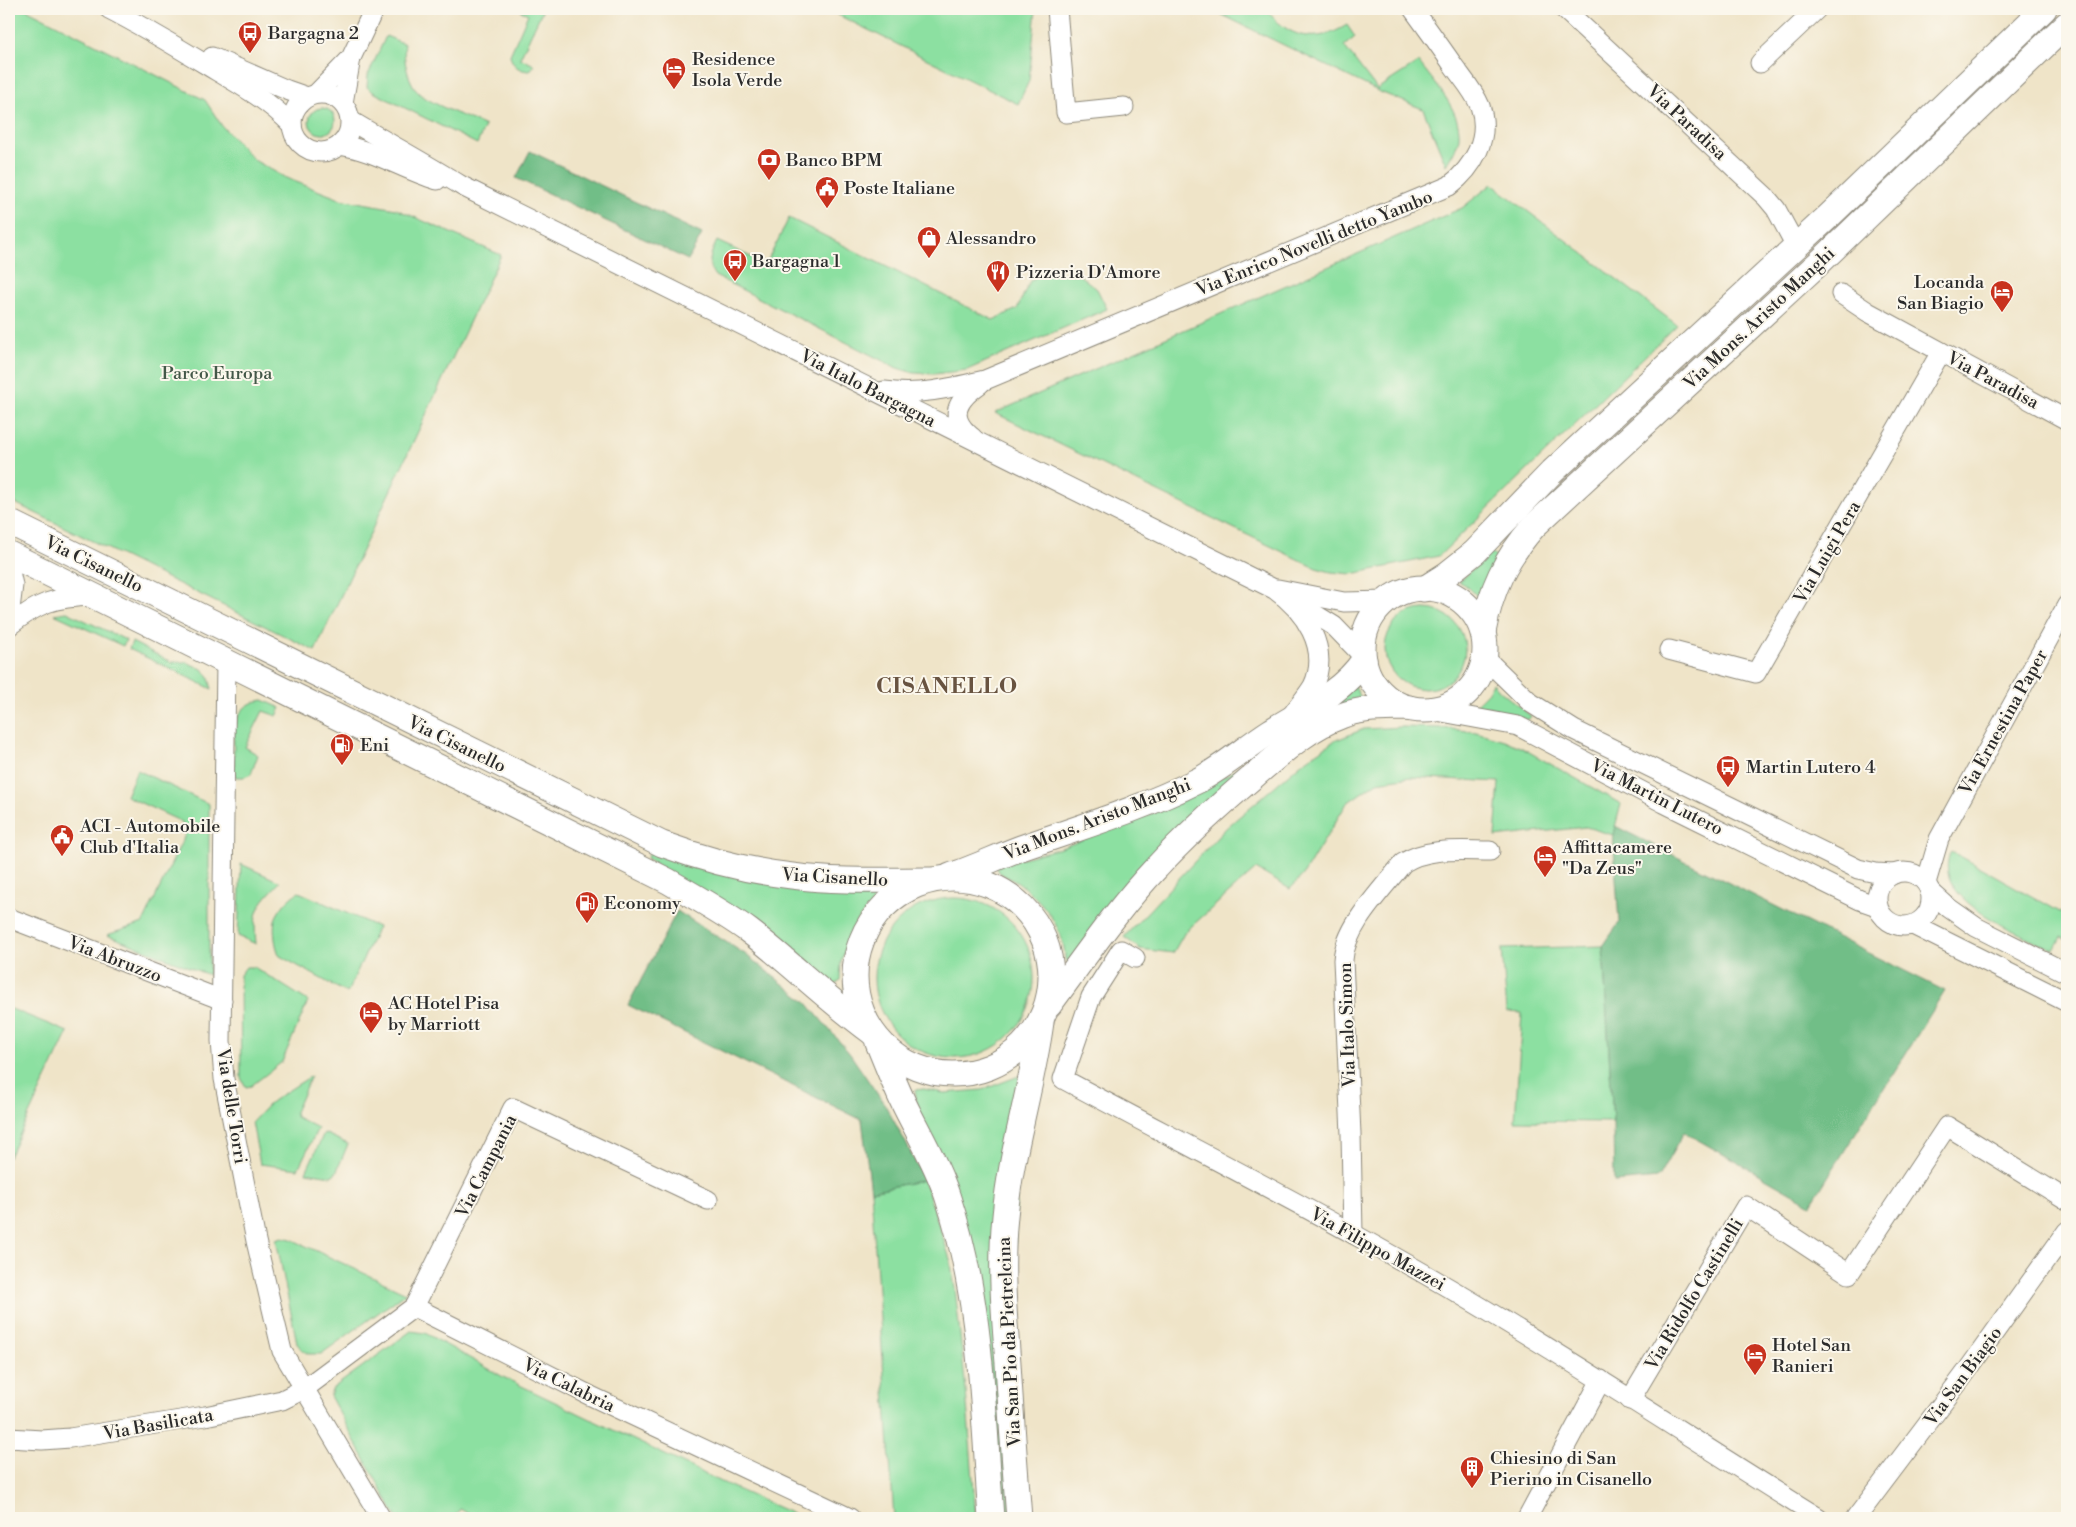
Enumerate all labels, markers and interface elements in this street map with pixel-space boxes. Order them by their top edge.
bus stop icon: Bargagna 2 [237,20,263,54]
place label: Bargagna 2 [267,22,359,45]
place label: Residence Isola Verde [692,48,782,92]
hotel icon: Residence Isola Verde [661,56,687,90]
street label: Via Paradisa [1641,79,1732,166]
bank icon: Banco BPM [756,147,782,181]
place label: Banco BPM [785,149,882,172]
public building icon: Poste Italiane [814,175,840,209]
place label: Poste Italiane [844,177,955,200]
street label: Via Enrico Novelli detto Yambo [1191,185,1436,302]
shop icon: Alessandro [916,225,942,259]
place label: Alessandro [945,227,1036,250]
street label: Via Mons. Aristo Manghi [1678,242,1840,395]
bus stop icon: Bargagna 1 [722,248,748,282]
place label: Bargagna 1 [751,250,841,273]
restaurant icon: Pizzeria D'Amore [985,259,1011,293]
place label: Pizzeria D'Amore [1016,261,1161,284]
place label: Locanda San Biagio [1897,271,1985,315]
hotel icon: Locanda San Biagio [1989,279,2015,313]
street label: Via Italo Bargagna [795,344,940,433]
street label: Via Paradisa [1942,346,2044,415]
park label: Parco Europa [162,362,273,385]
street label: Via Luigi Pera [1788,496,1867,609]
street label: Via Cisanello [40,530,147,598]
street label: Via Ernestina Paper [1953,645,2053,800]
district label: CISANELLO [876,673,1018,700]
street label: Via Cisanello [403,710,510,778]
fuel station icon: Eni [329,732,355,766]
place label: Eni [360,734,389,757]
street label: Via Martin Lutero [1586,754,1727,841]
bus stop icon: Martin Lutero 4 [1715,754,1741,788]
place label: Martin Lutero 4 [1746,756,1876,779]
street label: Via Mons. Aristo Manghi [999,773,1194,866]
place label: ACI - Automobile Club d'Italia [79,815,220,859]
public building icon: ACI - Automobile Club d'Italia [49,823,75,857]
place label: Affittacamere "Da Zeus" [1561,836,1672,880]
hotel icon: Affittacamere "Da Zeus" [1532,844,1558,878]
street label: Via Cisanello [780,863,889,892]
fuel station icon: Economy [574,890,600,924]
place label: Economy [604,892,681,915]
street label: Via Abruzzo [64,931,165,988]
street label: Via Italo Simon [1334,962,1361,1089]
place label: AC Hotel Pisa by Marriott [387,992,500,1036]
hotel icon: AC Hotel Pisa by Marriott [358,1000,384,1034]
street label: Via delle Torri [211,1046,252,1166]
street label: Via Campania [450,1110,523,1223]
street label: Via Filippo Mazzei [1305,1202,1450,1296]
street label: Via Ridolfo Castinelli [1640,1214,1749,1375]
street label: Via San Pio da Pietrelcina [992,1236,1027,1449]
street label: Via San Biagio [1919,1322,2007,1431]
place label: Hotel San Ranieri [1772,1334,1851,1378]
hotel icon: Hotel San Ranieri [1742,1342,1768,1376]
street label: Via Calabria [518,1353,620,1418]
street label: Via Basilicata [100,1403,216,1446]
place label: Chiesino di San Pierino in Cisanello [1490,1447,1652,1491]
building icon: Chiesino di San Pierino in Cisanello [1459,1455,1485,1489]

